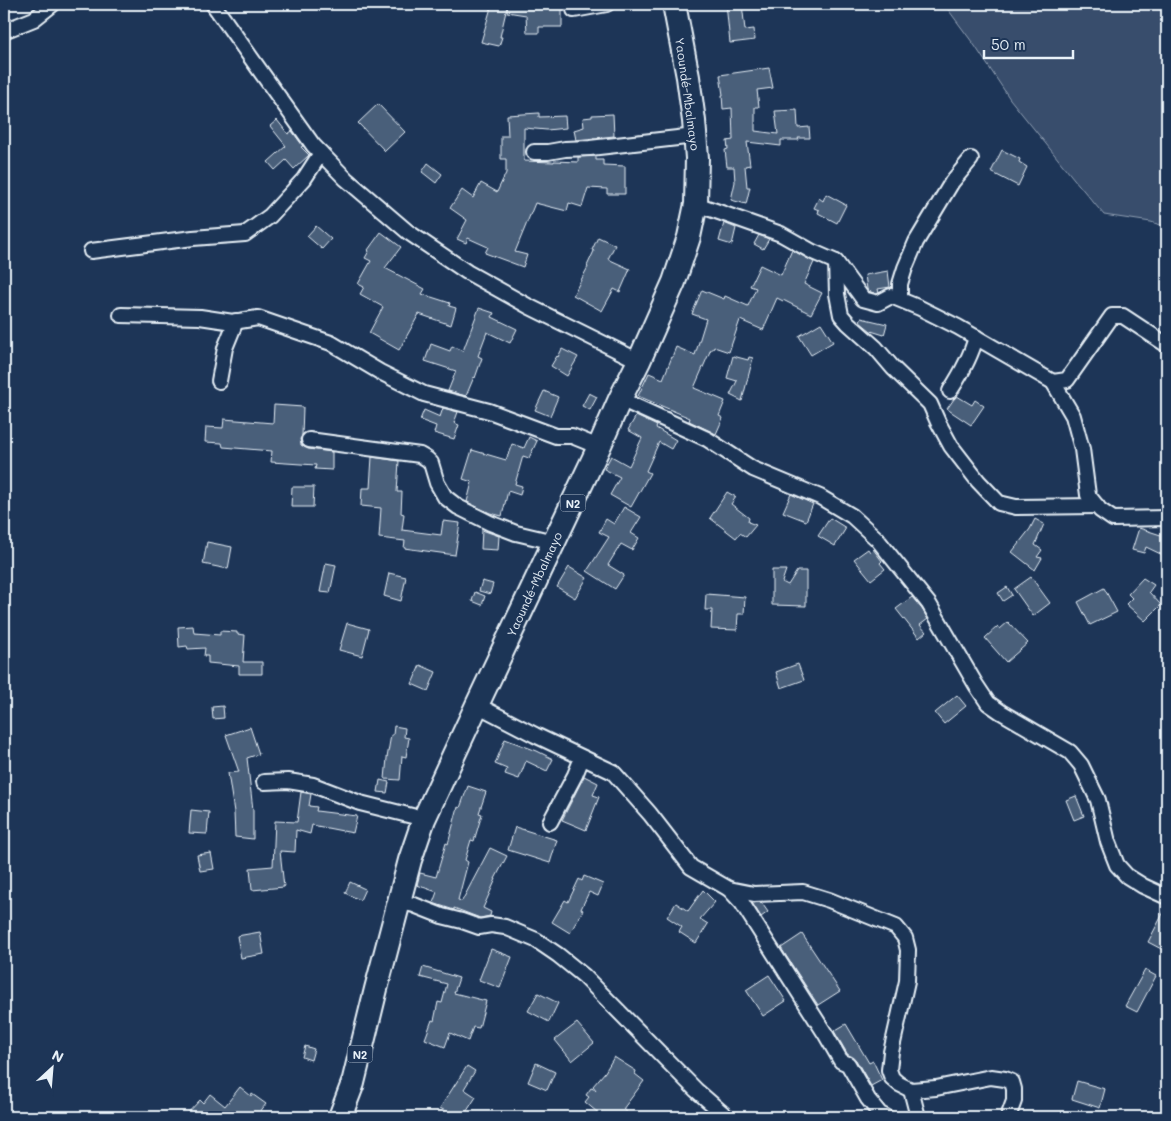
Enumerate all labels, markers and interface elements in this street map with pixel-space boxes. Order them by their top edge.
scale bar [984,28,1072,60]
text: 50 m [991,34,1026,54]
street label: Yaoundé-Mbalmayo [672,36,704,152]
road number: N2 [560,494,586,512]
street label: Yaoundé-Mbalmayo [503,529,565,639]
north arrow [28,1044,78,1094]
text: N [49,1045,67,1067]
road number: N2 [348,1046,372,1062]

